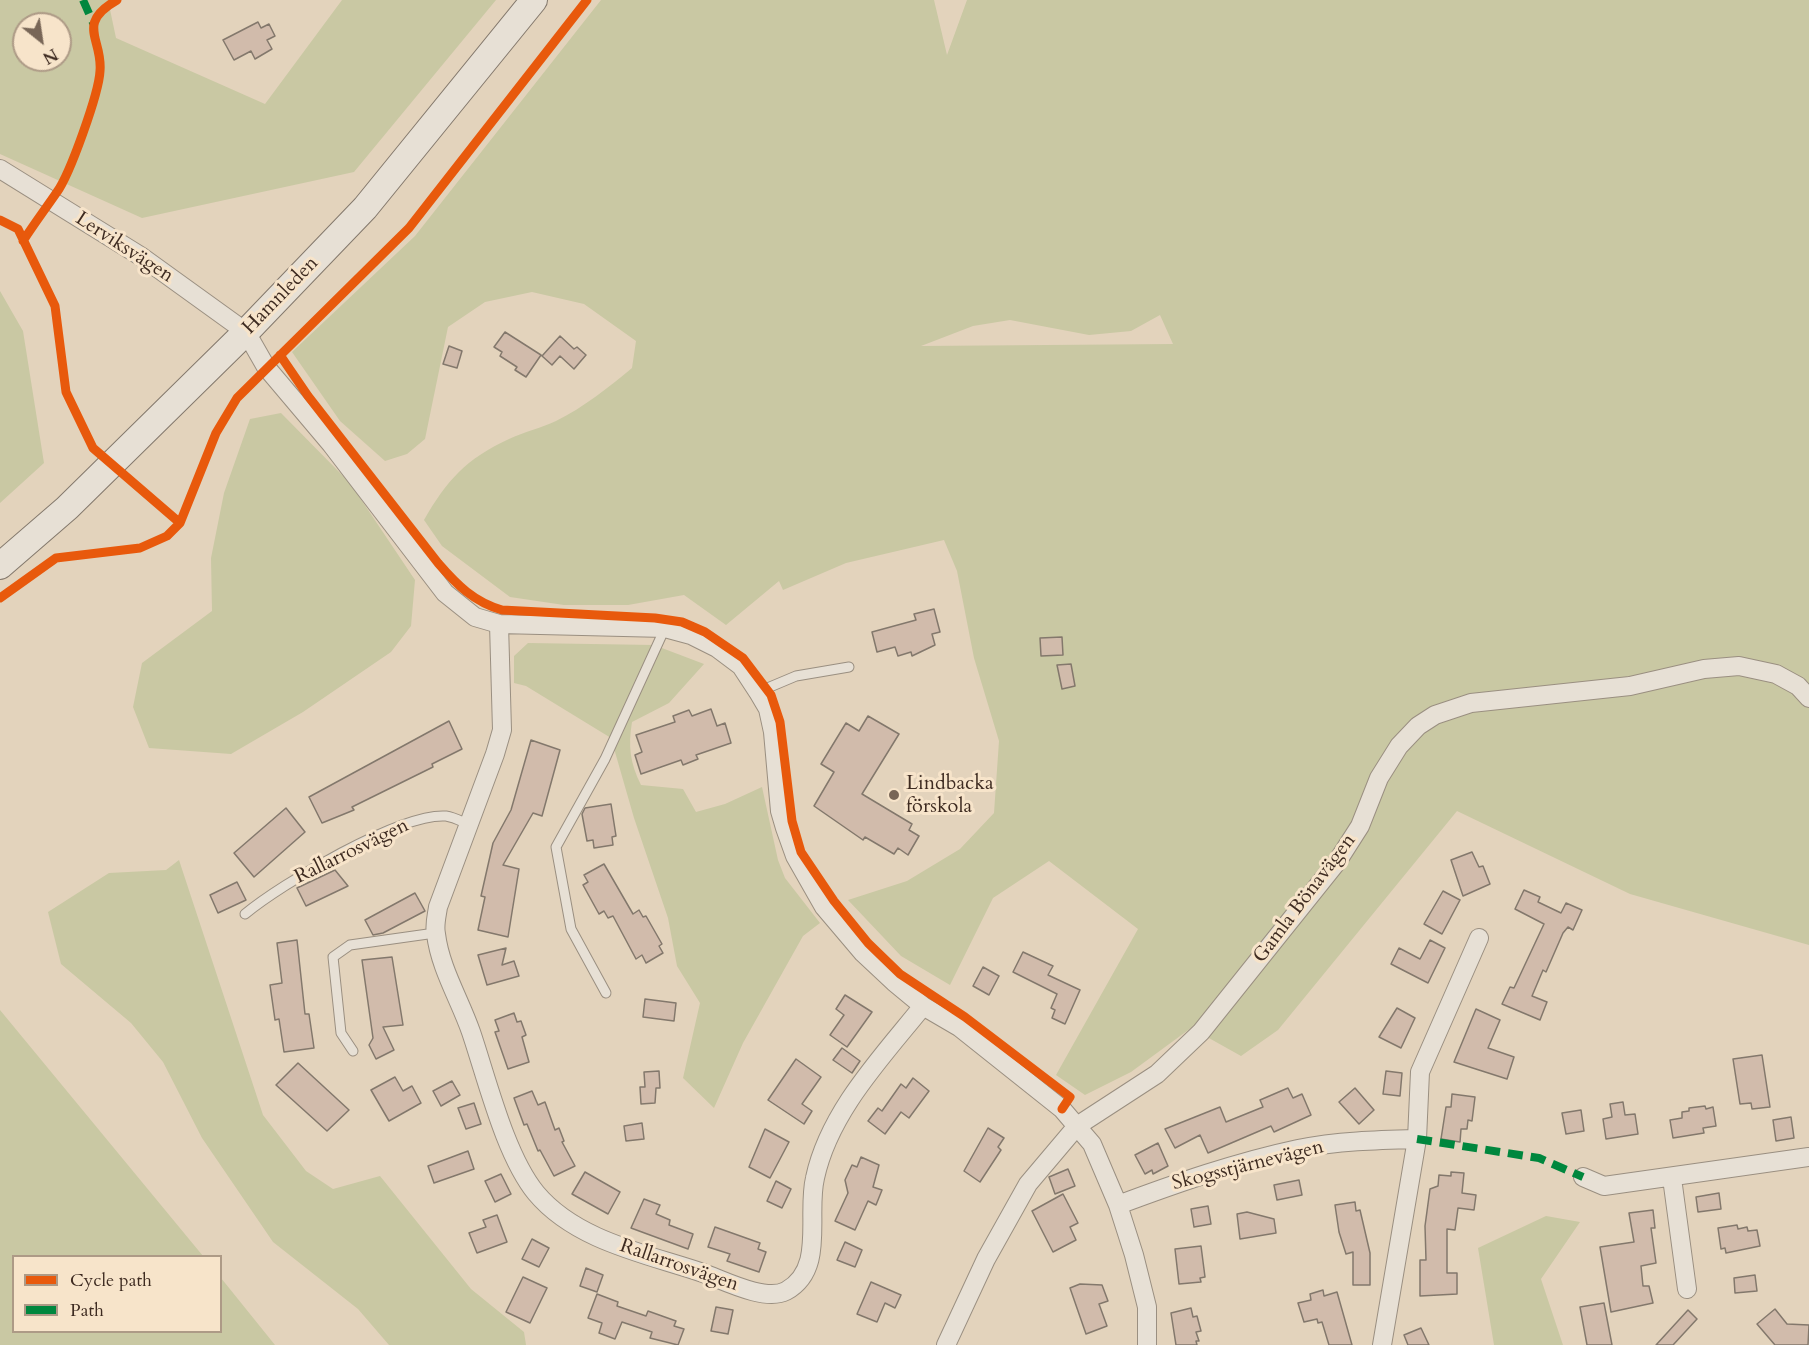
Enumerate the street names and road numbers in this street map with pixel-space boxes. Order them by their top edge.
street label: Lerviksvägen [70,207,178,289]
street label: Hamnleden [238,252,324,340]
street label: Rallarrosvägen [291,814,413,890]
street label: Gamla Bönavägen [1249,830,1361,968]
street label: Skogsstjärnevägen [1170,1136,1326,1196]
street label: Rallarrosvägen [616,1234,742,1298]

